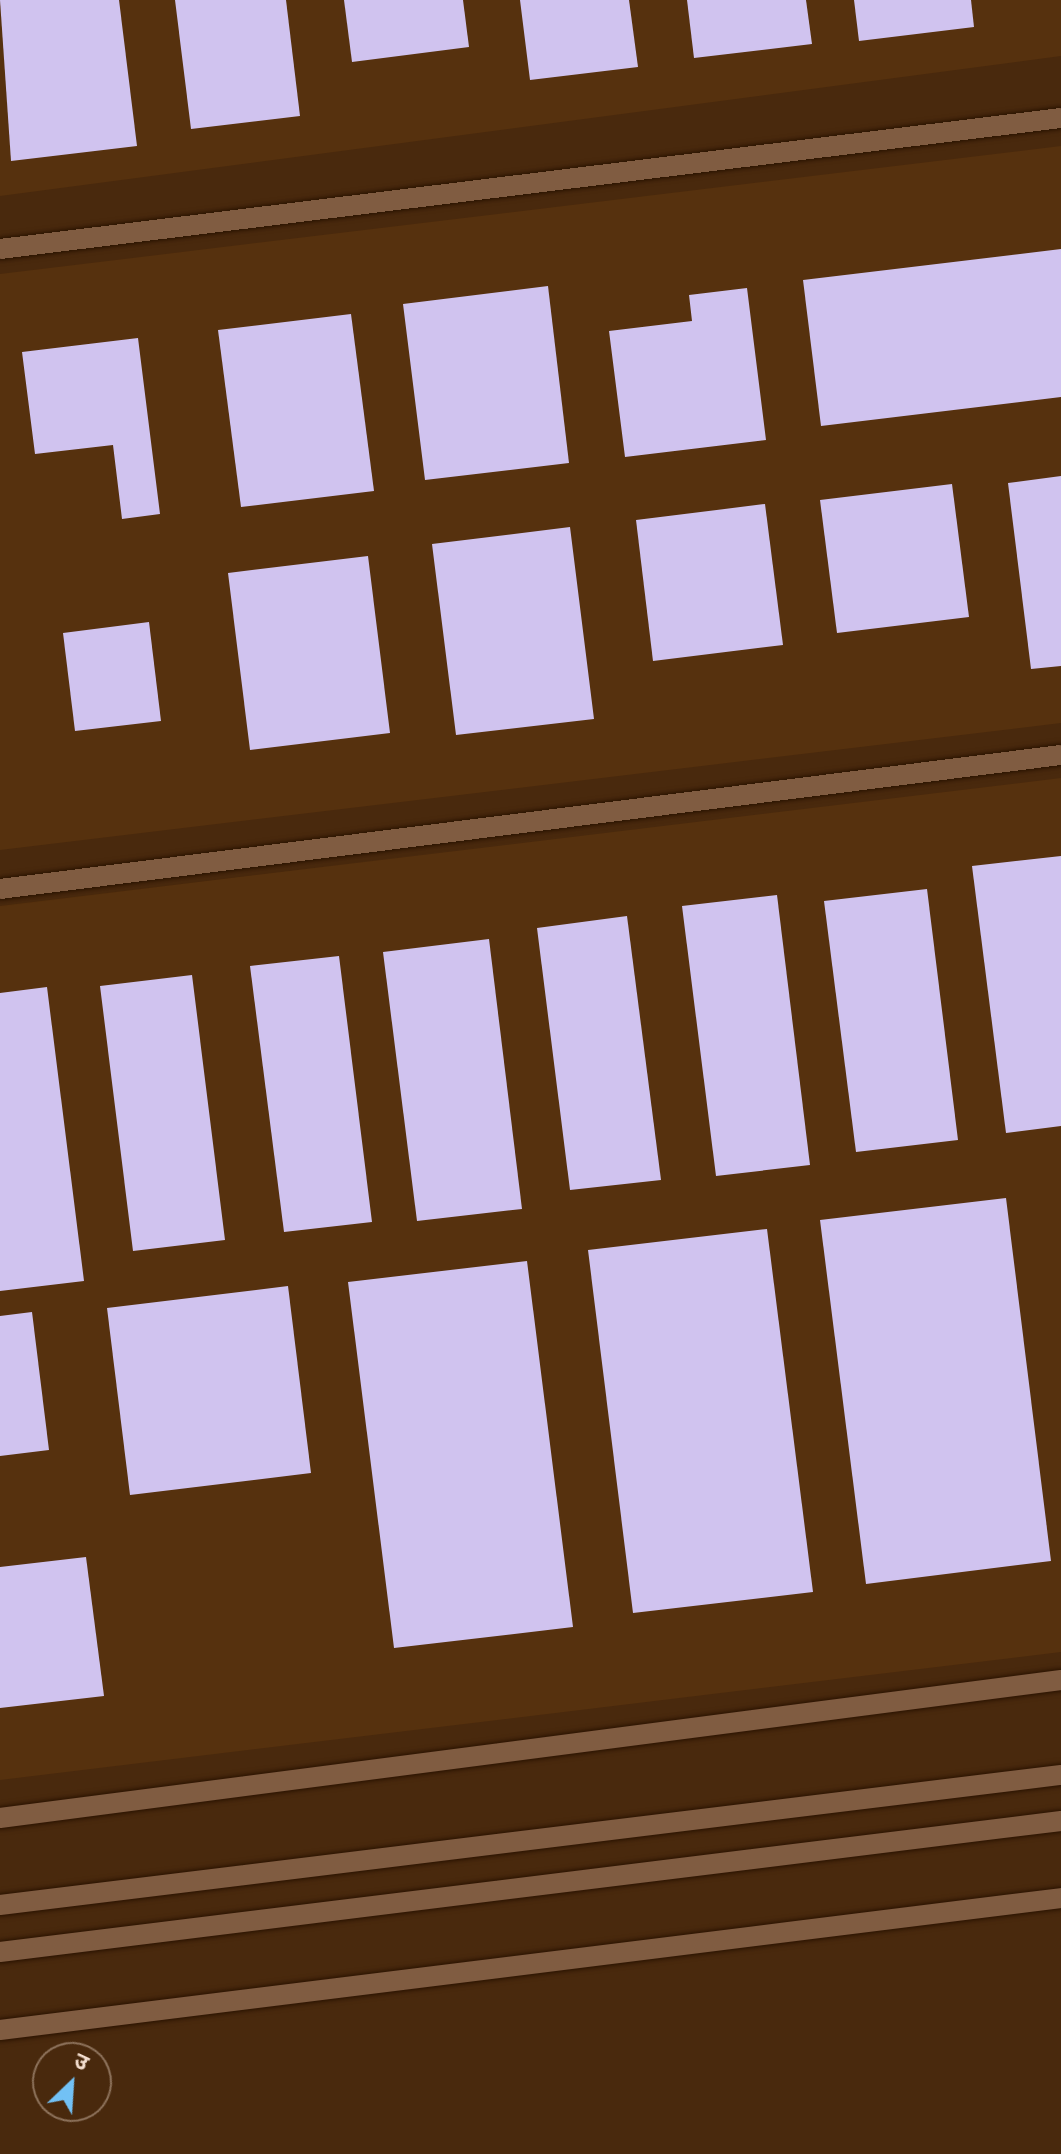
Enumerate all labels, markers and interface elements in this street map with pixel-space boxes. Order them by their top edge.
north arrow [32,2042,112,2122]
text: उ [70,2048,93,2076]

